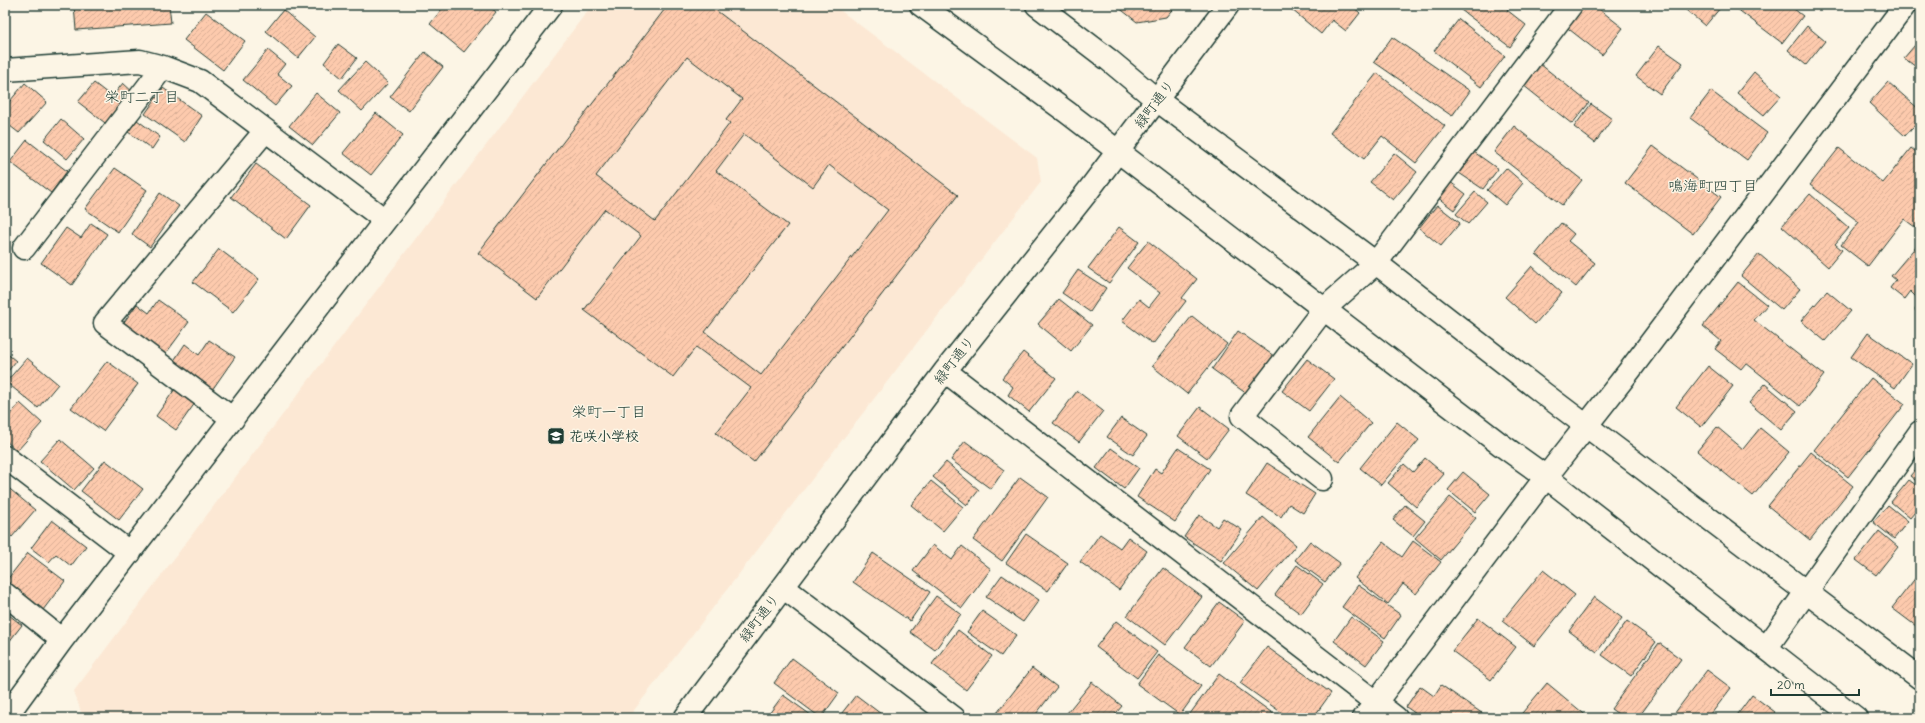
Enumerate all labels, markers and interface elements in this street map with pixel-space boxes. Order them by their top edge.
street label: 緑町通り [1130,76,1178,132]
district label: 栄町二丁目 [104,87,180,106]
district label: 鳴海町四丁目 [1668,176,1758,195]
street label: 緑町通り [930,332,978,388]
district label: 栄町一丁目 [571,402,647,421]
school or university icon: 花咲小学校 [546,426,566,446]
place label: 花咲小学校 [569,427,639,445]
street label: 緑町通り [735,590,783,646]
scale bar [1771,671,1859,697]
text: 20 m [1777,677,1805,692]

